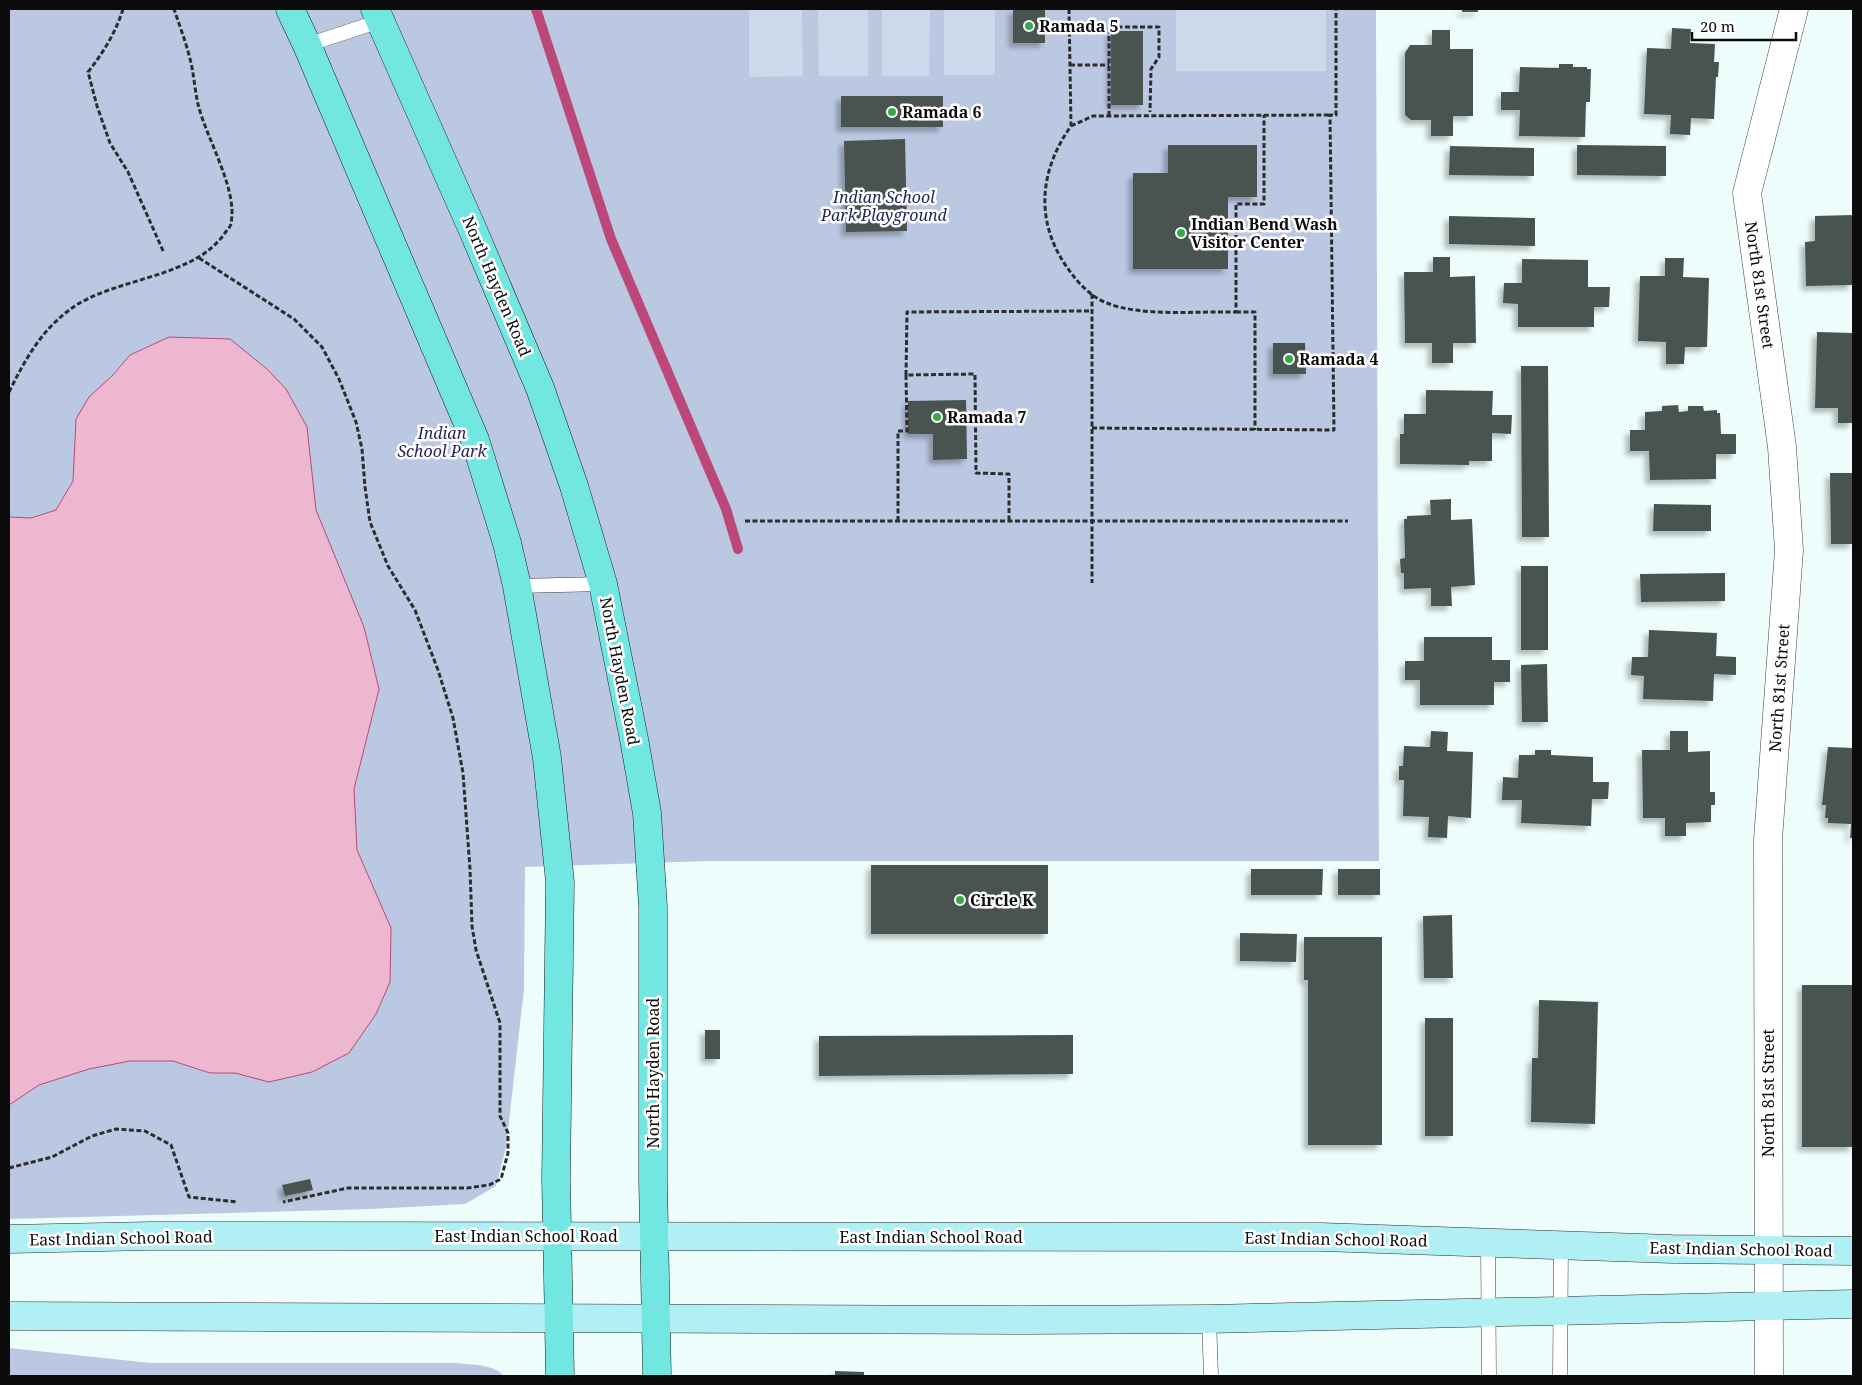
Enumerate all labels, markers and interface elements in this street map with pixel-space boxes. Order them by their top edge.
scale bar [1692,10,1796,42]
place label: Ramada 5 [1039,15,1119,37]
text: 20 m [1700,16,1735,36]
marker: Ramada 5 [1023,20,1035,32]
place label: Ramada 6 [902,101,982,123]
marker: Ramada 6 [886,106,898,118]
park label: Indian School Park Playground [820,186,948,226]
street label: North Hayden Road [457,212,537,360]
place label: Indian Bend Wash Visitor Center [1191,213,1338,253]
street label: North 81st Street [1740,220,1780,350]
marker: Indian Bend Wash Visitor Center [1175,227,1187,239]
place label: Ramada 4 [1299,348,1379,370]
marker: Ramada 4 [1283,353,1295,365]
place label: Ramada 7 [947,406,1027,428]
marker: Ramada 7 [931,411,943,423]
park label: Indian School Park [397,422,488,462]
street label: North Hayden Road [595,595,645,747]
street label: North 81st Street [1764,623,1794,753]
place label: Circle K [970,889,1034,911]
marker: Circle K [954,894,966,906]
street label: North Hayden Road [642,997,664,1148]
street label: North 81st Street [1757,1028,1779,1157]
street label: East Indian School Road [29,1225,213,1251]
street label: East Indian School Road [434,1225,618,1247]
street label: East Indian School Road [839,1226,1023,1248]
street label: East Indian School Road [1244,1226,1428,1252]
street label: East Indian School Road [1649,1236,1833,1262]

